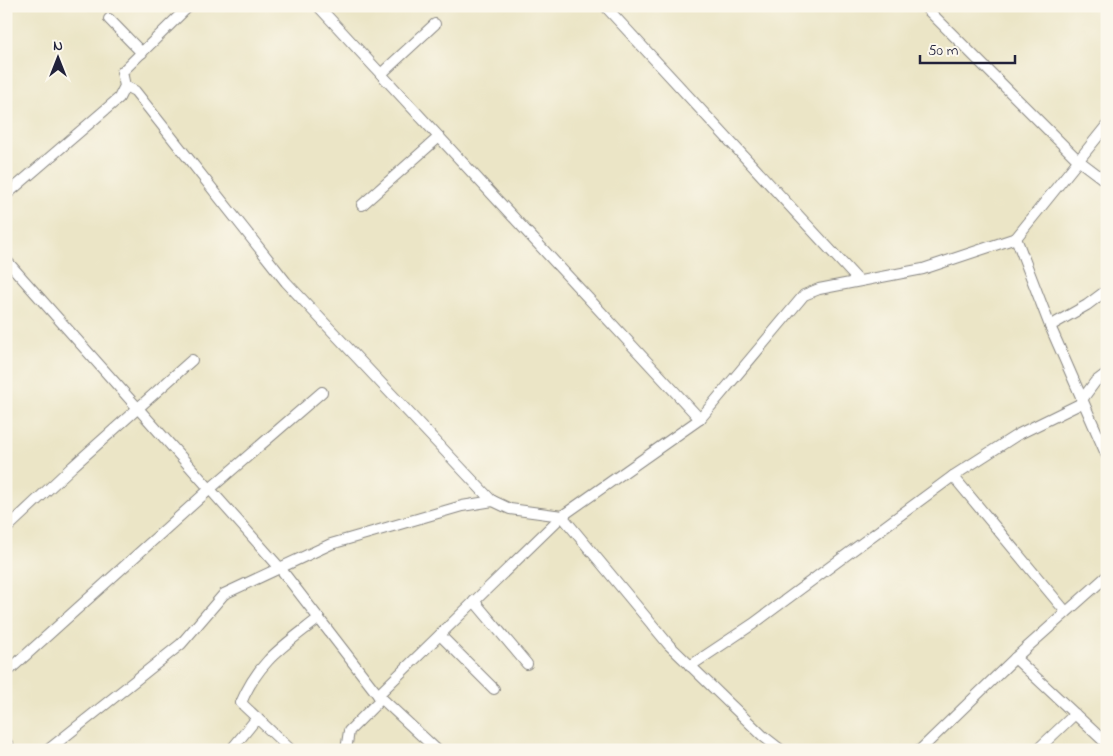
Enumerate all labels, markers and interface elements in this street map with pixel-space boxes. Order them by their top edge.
north arrow [32,32,82,82]
scale bar [920,32,1016,64]
text: N [53,36,63,57]
text: 50 m [928,40,959,62]

